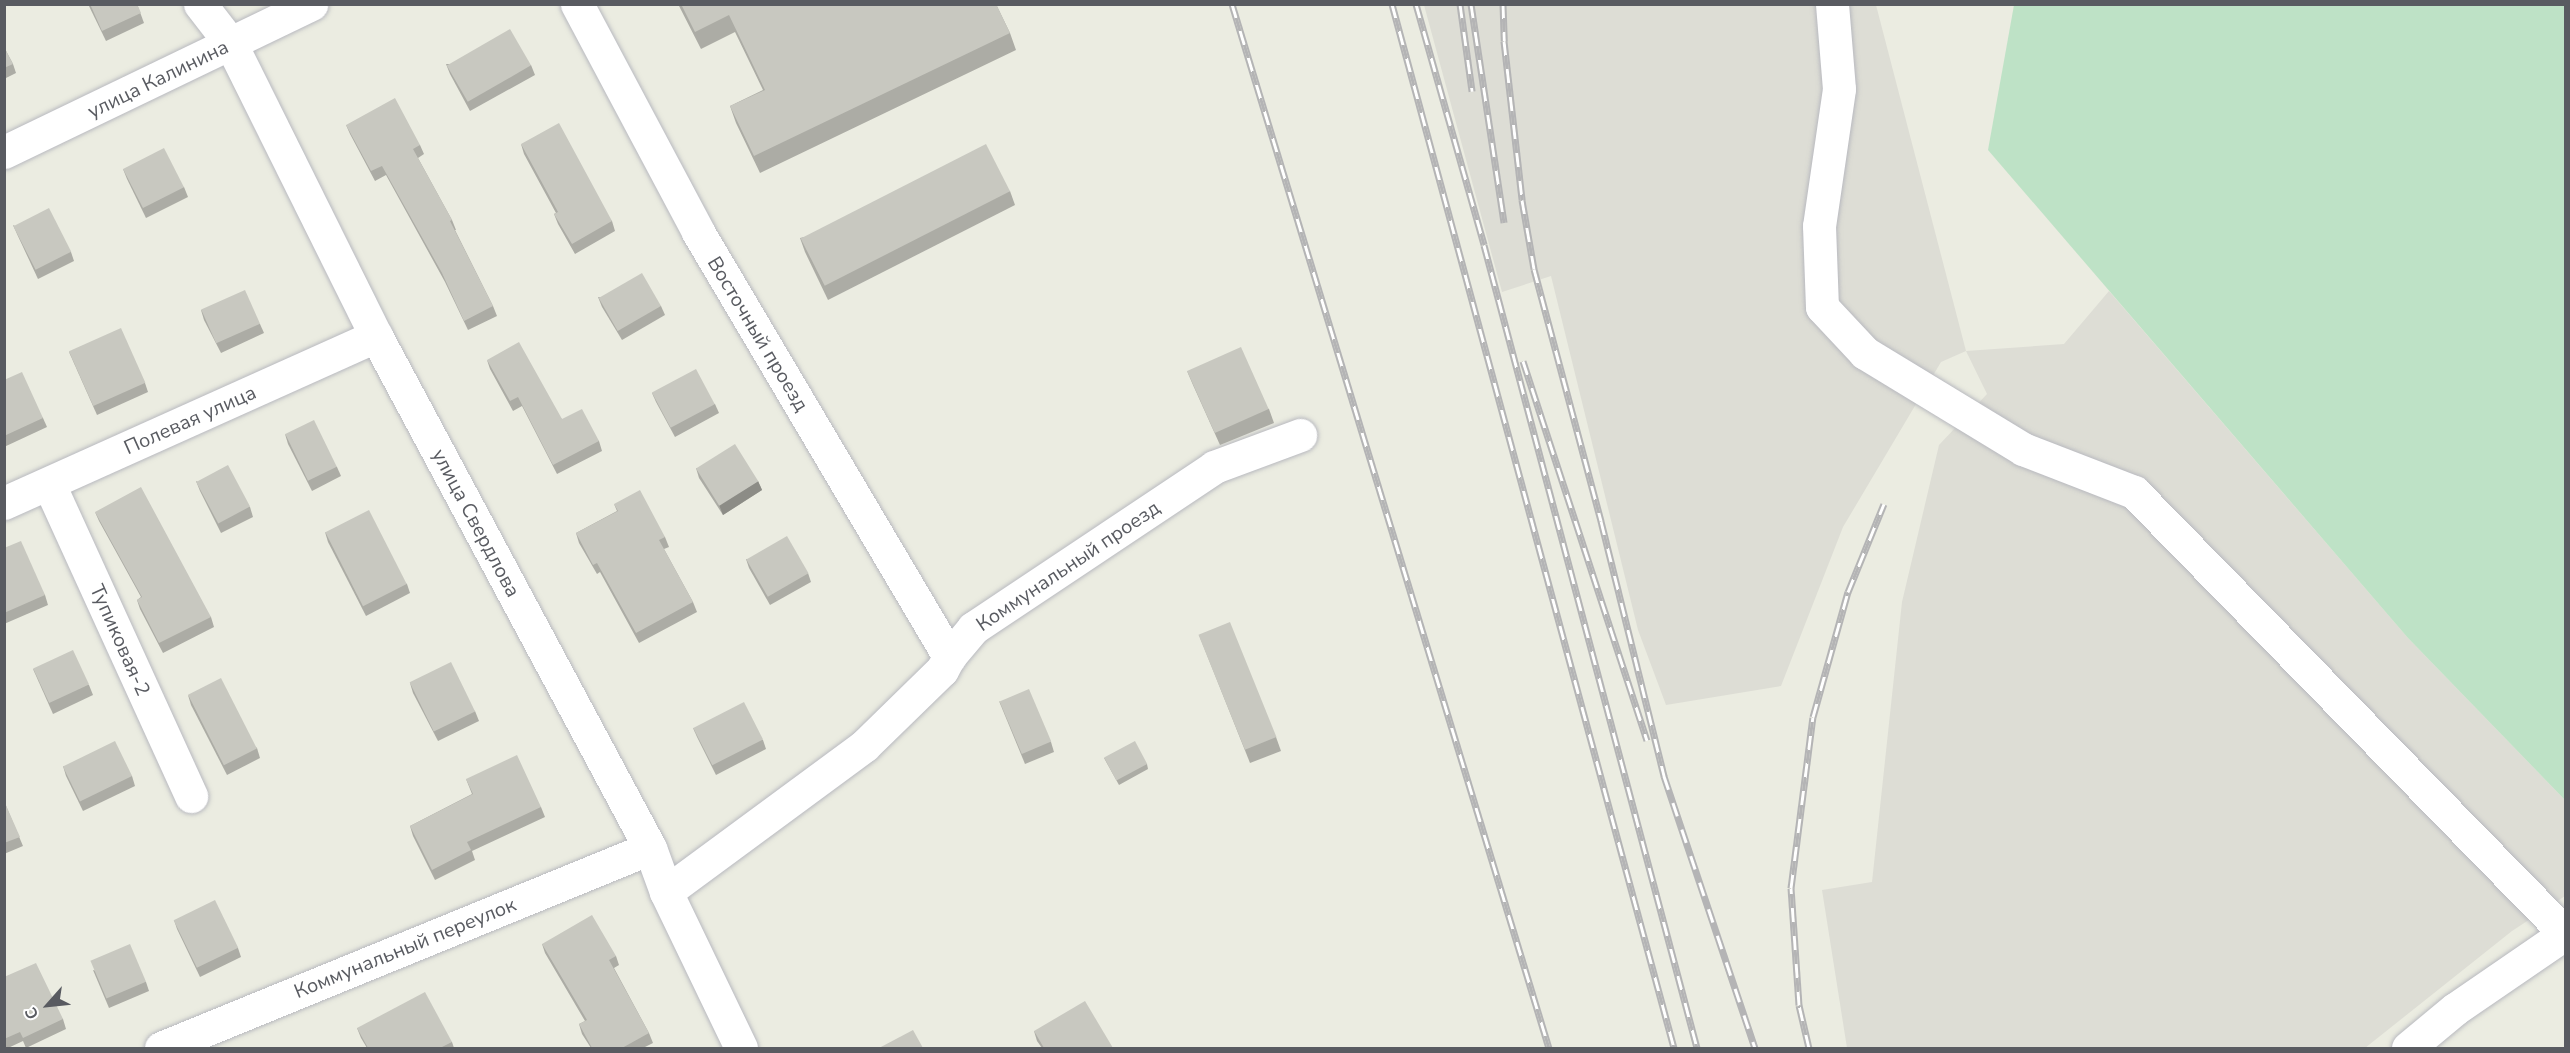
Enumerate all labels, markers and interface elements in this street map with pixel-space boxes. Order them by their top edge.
street label: улица Калинина [84,35,232,123]
street label: Восточный проезд [702,252,814,416]
street label: Полевая улица [120,380,260,460]
street label: улица Свердлова [427,445,525,601]
street label: Коммунальный проезд [972,496,1164,636]
street label: Тупиковая-2 [85,581,155,699]
street label: Коммунальный переулок [291,892,519,1004]
north arrow [18,975,78,1035]
text: С [20,1003,44,1023]

